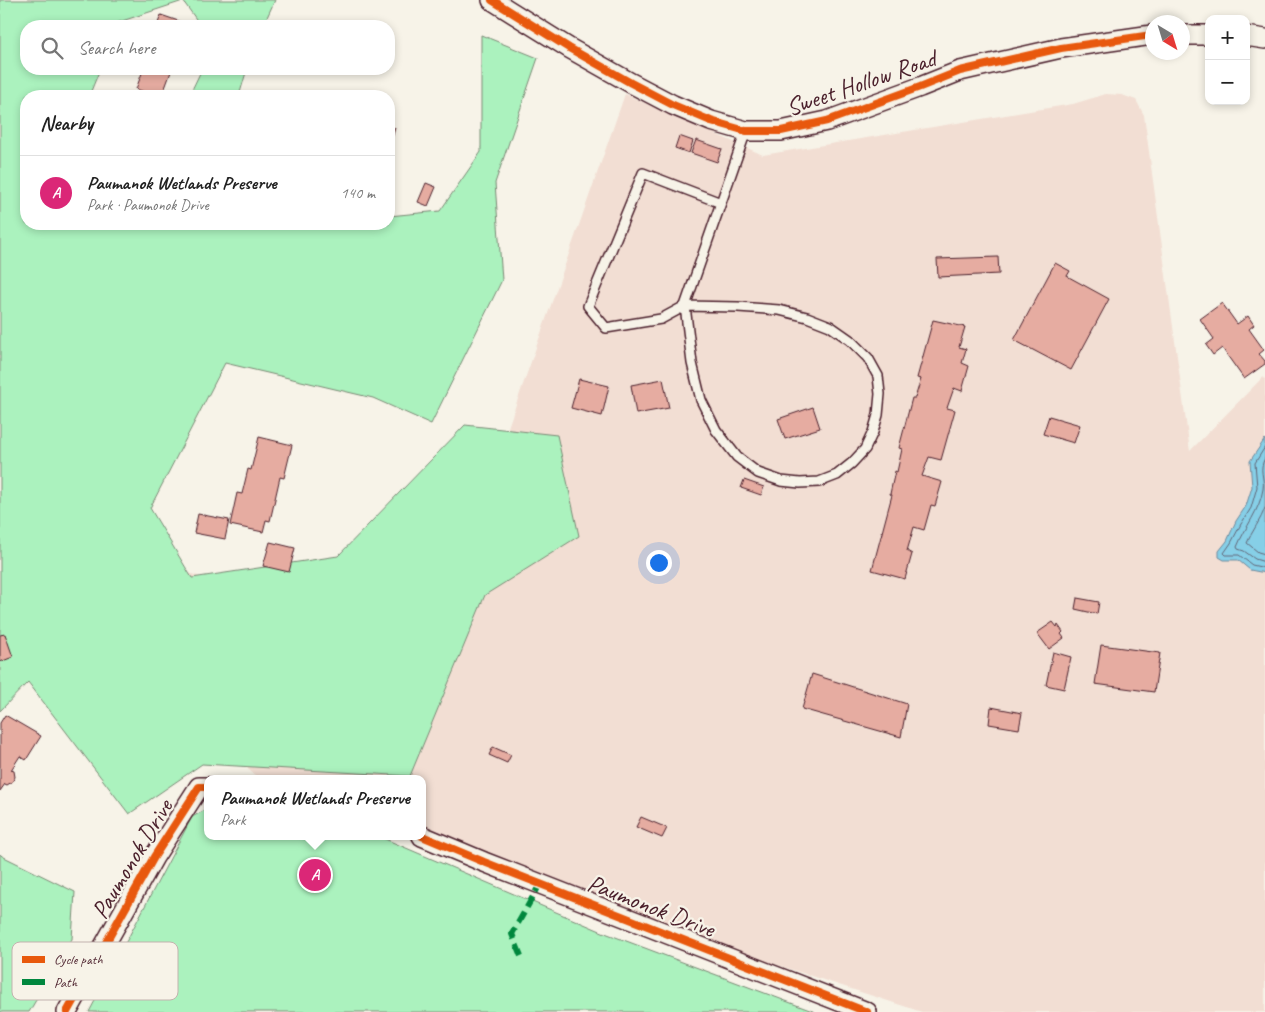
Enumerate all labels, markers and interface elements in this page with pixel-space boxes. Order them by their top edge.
north arrow [1145,15,1190,60]
map controls [1205,15,1250,105]
button: + [1205,15,1250,60]
search box [20,20,395,75]
icon: search [38,34,66,62]
text: Search here [78,36,155,60]
street label: Sweet Hollow Road [782,41,943,124]
button: − [1205,60,1250,105]
text: Nearby [40,110,93,136]
text: Paumanok Wetlands Preserve [87,171,277,195]
text: A [52,183,60,203]
text: 140 m [341,183,375,203]
text: Park · Paumonok Drive [87,195,209,215]
your location [646,550,672,576]
popup [204,775,426,840]
text: Paumanok Wetlands Preserve [220,786,410,810]
street label: Paumonok Drive [84,792,181,925]
text: Park [220,810,246,830]
pin: A [299,856,331,894]
street label: Paumonok Drive [583,867,721,946]
legend [12,942,178,1000]
text: Cycle path [54,951,103,968]
text: Path [54,974,78,991]

